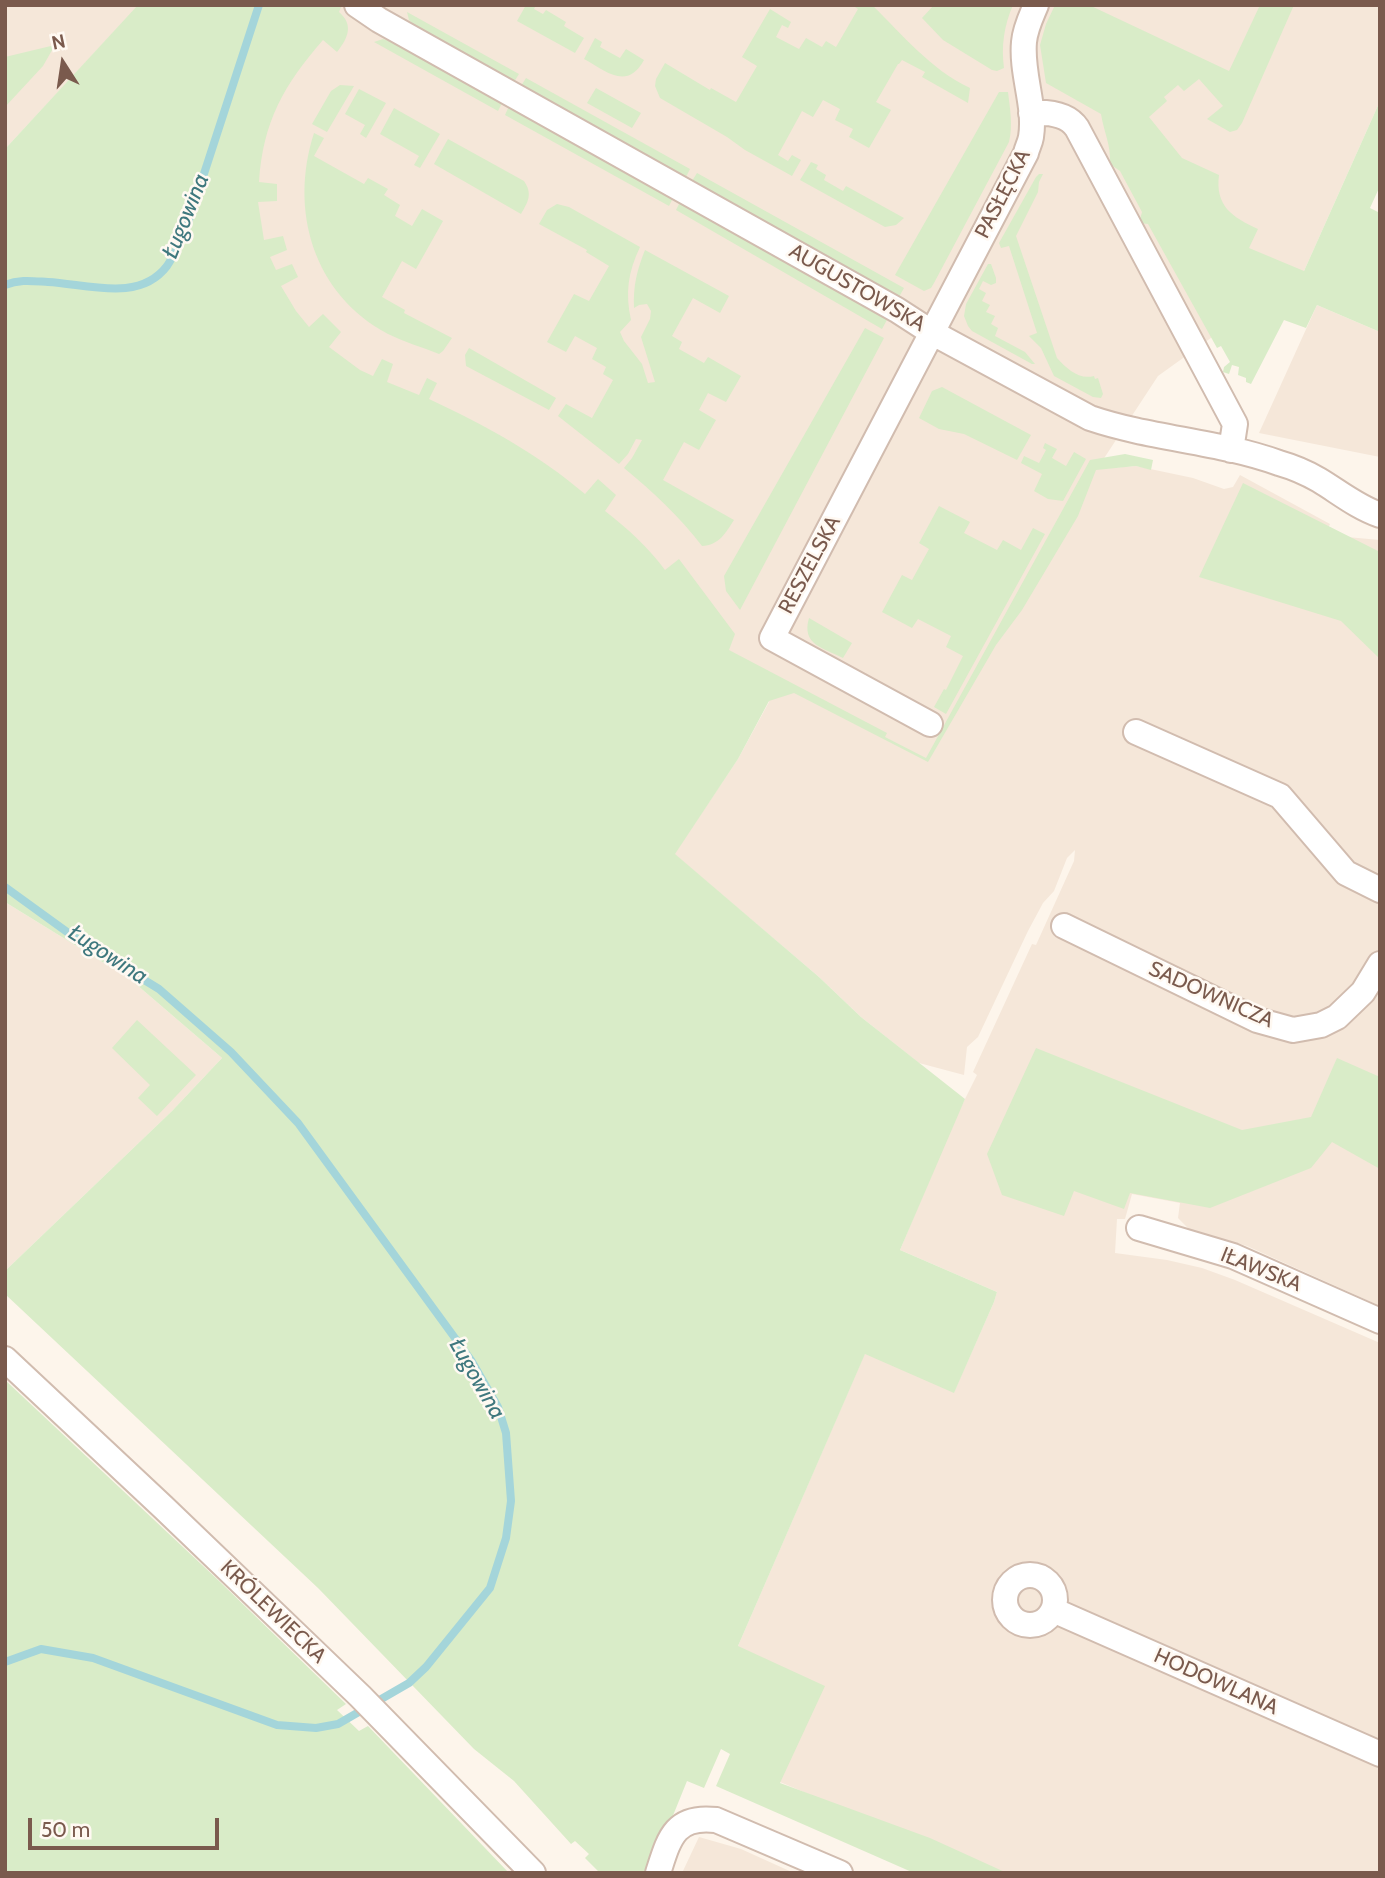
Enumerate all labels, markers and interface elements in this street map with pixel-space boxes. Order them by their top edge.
north arrow [28,28,98,98]
text: N [50,29,67,55]
street label: PASŁĘCKA [970,145,1036,243]
water label: Ługowina [157,170,215,262]
street label: AUGUSTOWSKA [784,239,930,337]
street label: RESZELSKA [774,512,846,618]
water label: Ługowina [63,919,153,991]
street label: SADOWNICZA [1145,956,1277,1034]
street label: IŁAWSKA [1217,1242,1305,1298]
water label: Ługowina [443,1334,511,1424]
street label: KRÓLEWIECKA [215,1555,331,1669]
street label: HODOWLANA [1150,1643,1282,1721]
scale bar [32,1804,222,1848]
text: 50 m [41,1817,90,1842]

